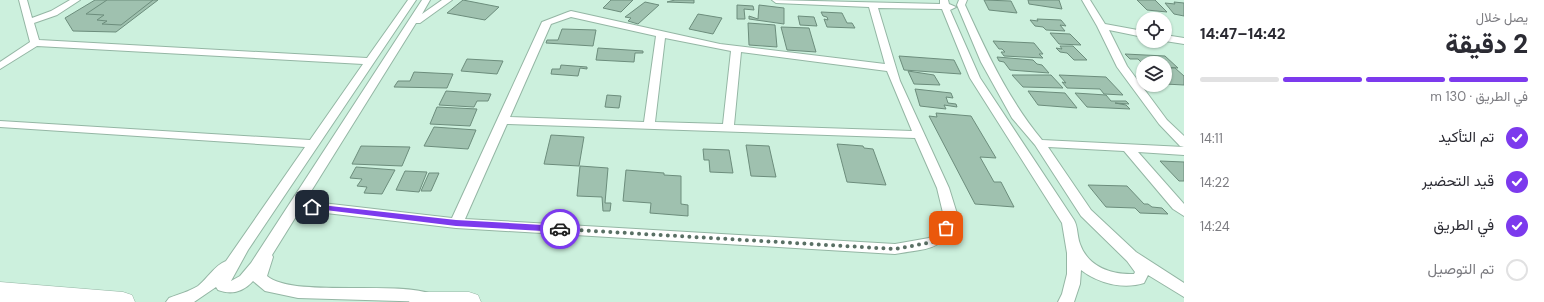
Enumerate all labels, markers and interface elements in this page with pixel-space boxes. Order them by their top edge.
text: يصل خلال [1476,9,1528,26]
map controls [1136,12,1172,92]
button: locate [1136,12,1172,48]
text: 14:42–14:47 [1200,24,1285,44]
text: 2 دقيقة [1445,27,1528,61]
button: layers [1136,56,1172,92]
text: في الطريق · 130 m [1430,88,1528,105]
text: تم التأكيد [1438,127,1494,147]
icon: check [1506,127,1528,149]
text: 14:11 [1200,130,1223,147]
text: قيد التحضير [1422,171,1494,191]
icon: check [1506,171,1528,193]
text: 14:22 [1200,174,1230,191]
pin [295,190,329,224]
icon: home [301,196,323,218]
courier [540,209,580,249]
pin [929,211,963,245]
text: في الطريق [1433,215,1494,235]
icon: check [1506,215,1528,237]
icon: bag [935,217,957,239]
icon: car [549,218,571,240]
text: 14:24 [1200,218,1230,235]
text: تم التوصيل [1428,259,1494,279]

